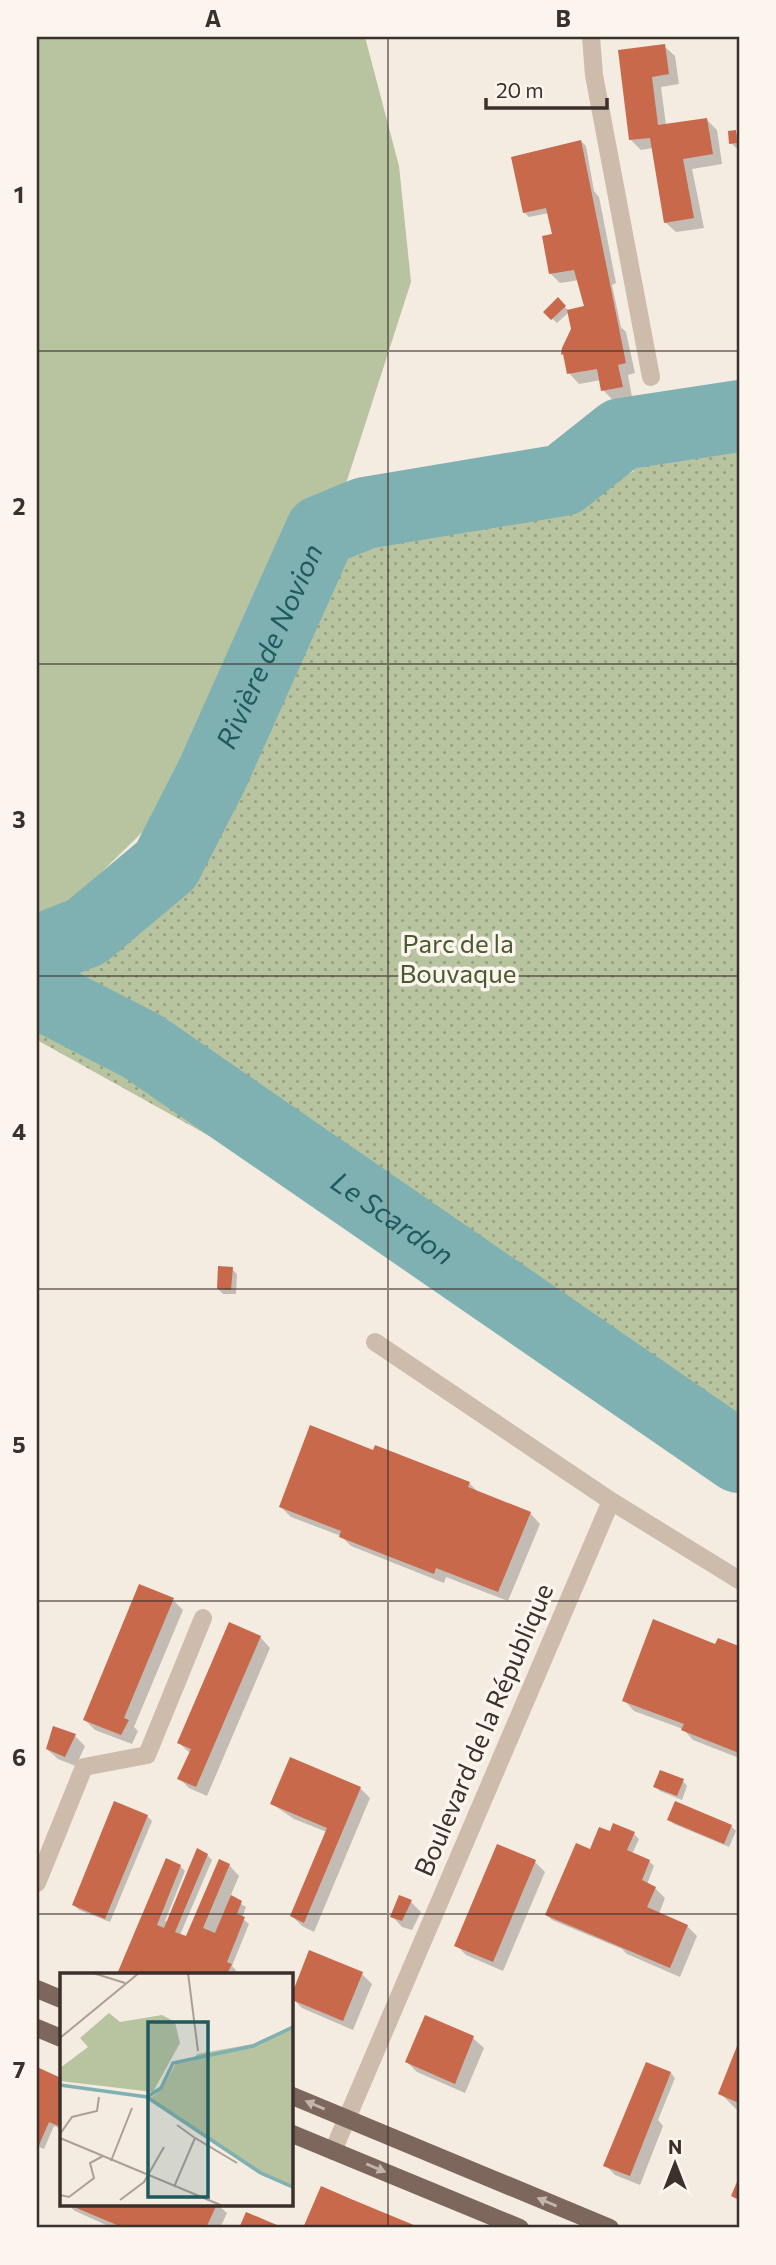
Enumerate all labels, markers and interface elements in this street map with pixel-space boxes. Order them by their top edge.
text: A [205,4,222,32]
text: B [555,4,571,32]
scale bar [486,66,606,110]
text: 20 m [496,77,544,102]
text: 1 [14,180,24,208]
text: 2 [12,492,26,520]
water label: Rivière de Novion [208,538,329,754]
text: 3 [12,805,26,833]
park label: Parc de la Bouvaque [400,927,516,988]
text: 4 [12,1117,26,1145]
water label: Le Scardon [325,1164,461,1271]
text: 5 [12,1430,26,1458]
street label: Boulevard de la République [407,1579,558,1880]
text: 6 [12,1743,26,1771]
inset map [60,1973,292,2206]
text: 7 [13,2055,25,2083]
one-way arrow [304,2099,325,2110]
north arrow [640,2128,710,2198]
text: N [668,2135,682,2158]
one-way arrow [366,2163,387,2174]
one-way arrow [537,2196,557,2208]

